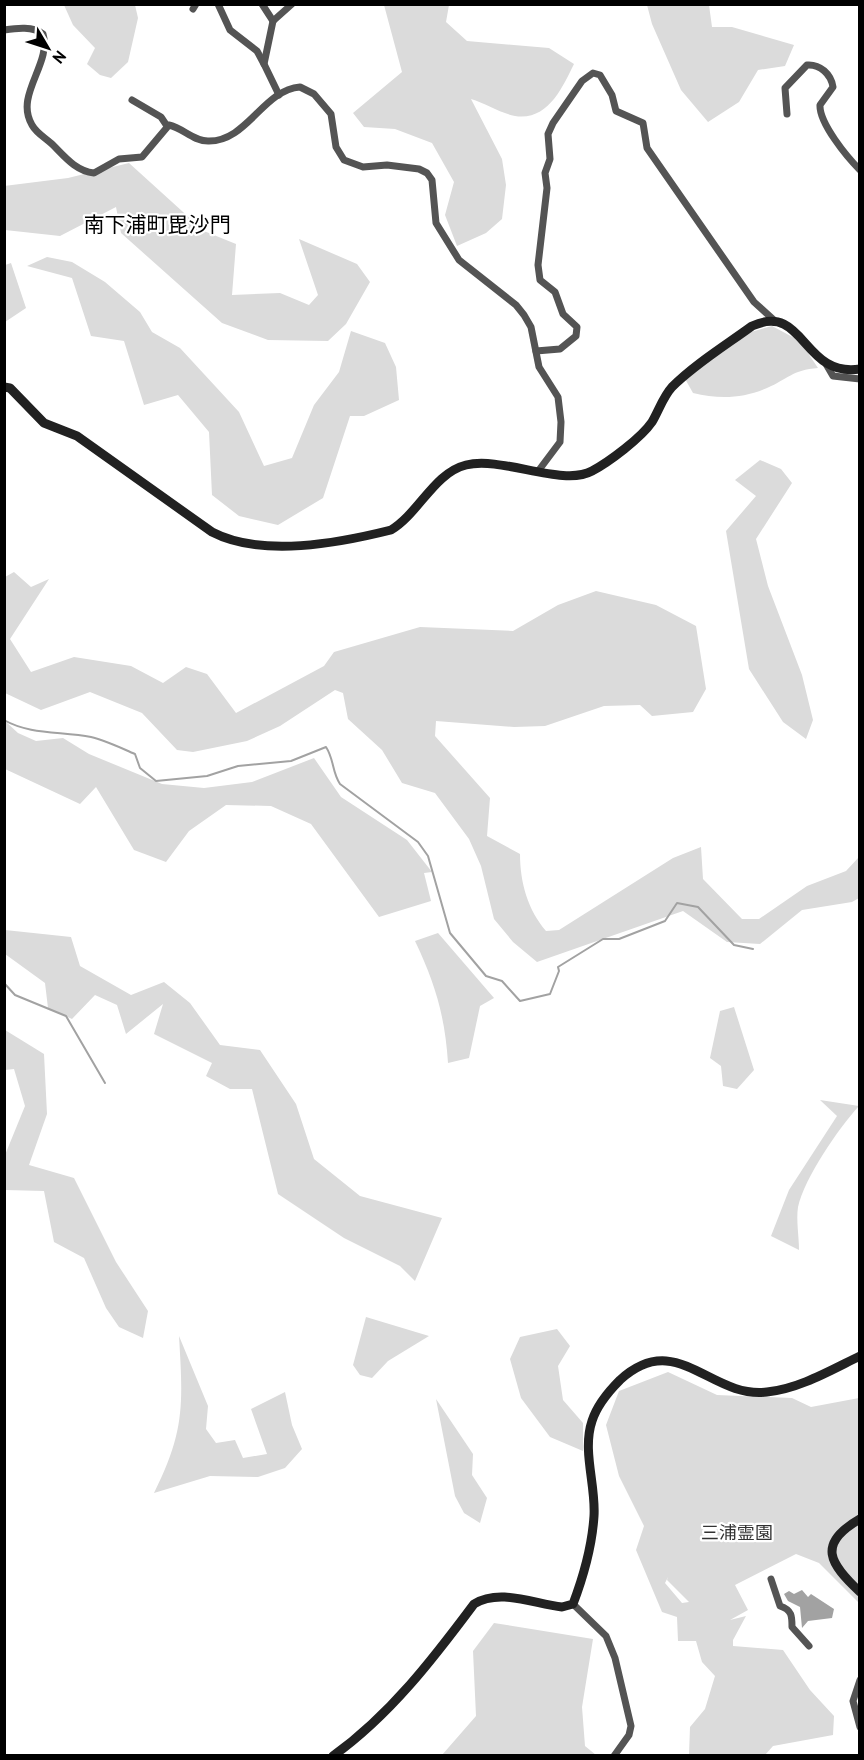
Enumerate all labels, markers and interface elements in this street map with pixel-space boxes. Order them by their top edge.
north arrow [18,18,78,78]
text: N [49,47,71,68]
district label: 南下浦町毘沙門 [84,211,231,238]
park label: 三浦霊園 [701,1521,773,1544]

